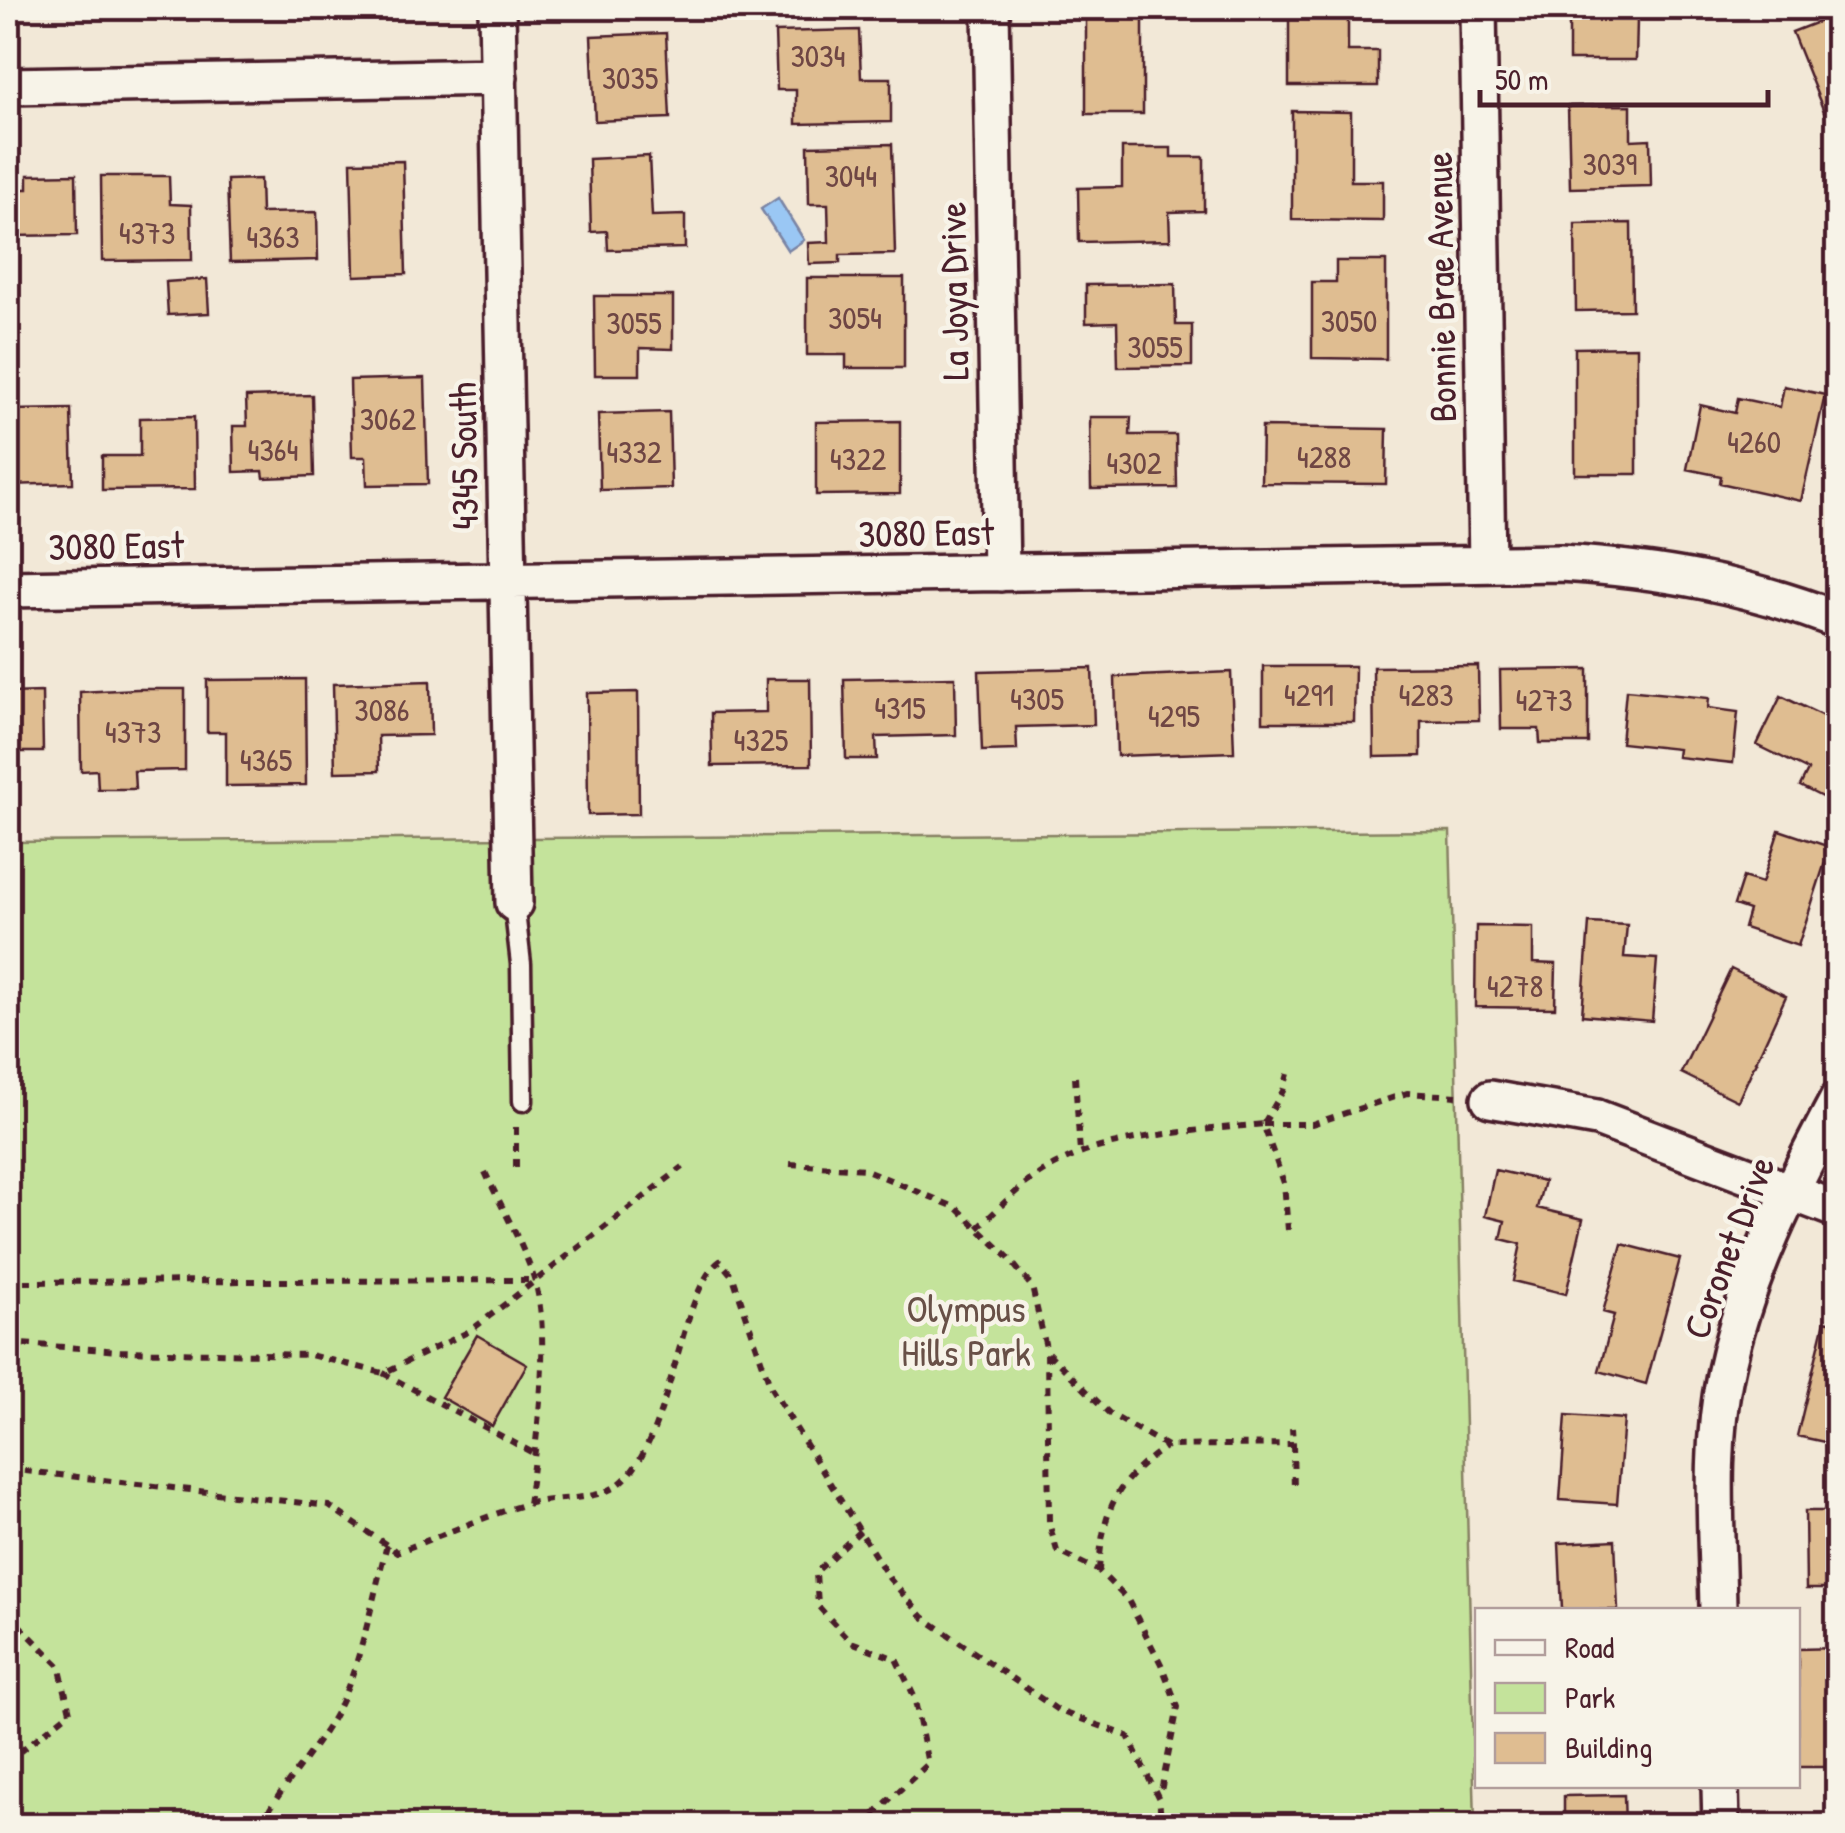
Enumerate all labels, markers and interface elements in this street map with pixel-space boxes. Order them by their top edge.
house number: 3034 [790,34,846,77]
scale bar [1480,45,1768,107]
house number: 3035 [602,56,658,99]
text: 50 m [1495,59,1548,99]
house number: 3039 [1583,142,1637,185]
street label: Bonnie Brae Avenue [1412,151,1468,423]
house number: 3044 [825,154,877,197]
street label: La Joya Drive [925,201,981,381]
house number: 4373 [119,211,175,254]
house number: 4363 [246,215,300,258]
house number: 3054 [828,296,882,339]
house number: 3050 [1321,299,1377,342]
house number: 3055 [606,301,662,344]
house number: 3055 [1127,325,1183,368]
street label: 4345 South [436,382,490,530]
house number: 3062 [360,397,416,440]
house number: 4260 [1727,420,1781,463]
house number: 4364 [247,428,299,471]
house number: 4332 [606,430,662,473]
house number: 4288 [1297,435,1351,478]
house number: 4322 [830,437,886,480]
house number: 4302 [1106,441,1162,484]
street label: 3080 East [858,505,995,559]
street label: 3080 East [48,518,185,572]
house number: 4291 [1284,673,1334,716]
house number: 4283 [1398,673,1454,716]
house number: 4305 [1010,677,1064,720]
house number: 4273 [1515,678,1573,721]
house number: 4315 [874,686,926,729]
house number: 3086 [354,688,410,731]
house number: 4295 [1148,694,1200,737]
house number: 4373 [105,710,161,753]
house number: 4325 [734,718,788,761]
house number: 4365 [240,738,292,781]
house number: 4278 [1487,964,1543,1007]
street label: Coronet Drive [1669,1148,1787,1346]
park label: Olympus Hills Park [901,1282,1031,1378]
legend [1475,1608,1800,1788]
text: Road [1565,1627,1614,1667]
text: Park [1565,1677,1615,1717]
text: Building [1565,1727,1652,1767]

